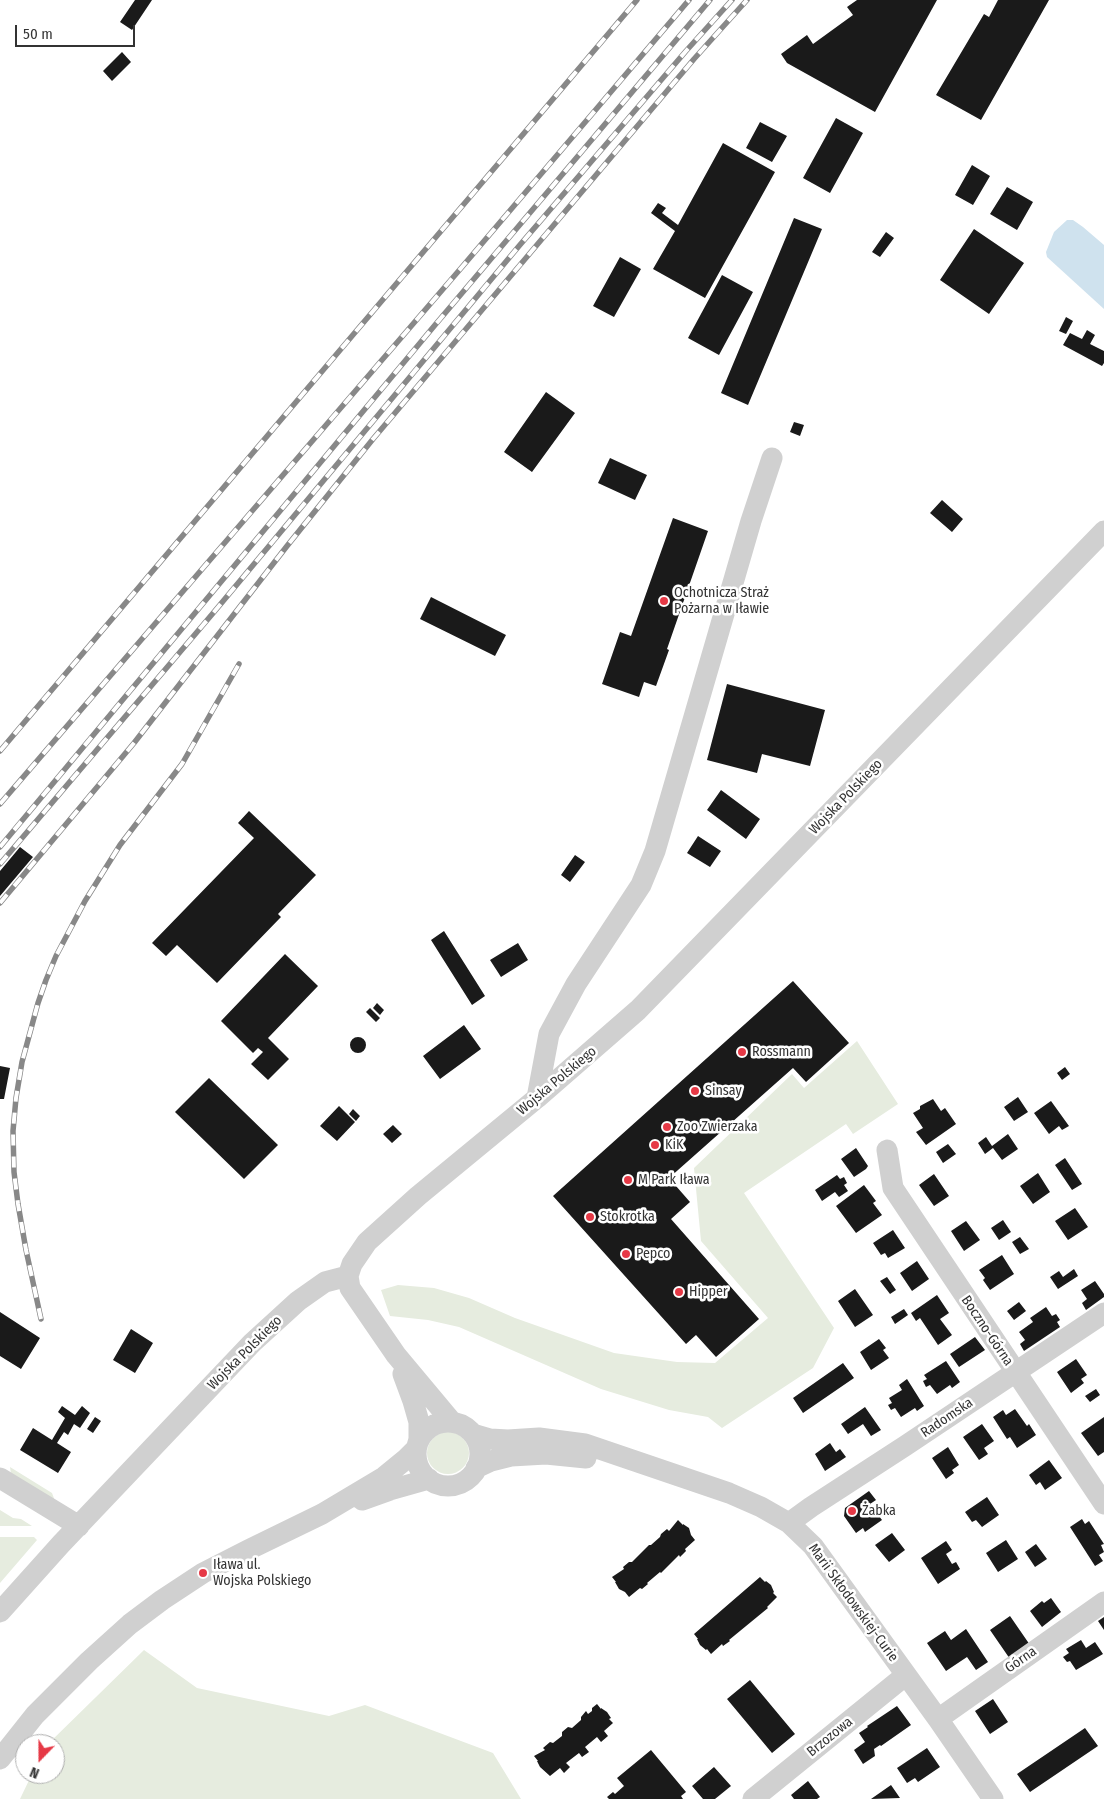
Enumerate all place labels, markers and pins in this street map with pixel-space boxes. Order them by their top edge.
place label: Ochotnicza Straż Pożarna w Iławie [674,585,769,618]
marker: Ochotnicza Straż Pożarna w Iławie [658,595,670,607]
place label: Rossmann [752,1044,811,1060]
marker: Rossmann [736,1046,748,1058]
place label: Sinsay [705,1083,742,1099]
marker: Sinsay [689,1085,701,1097]
place label: Zoo Zwierzaka [677,1119,758,1135]
marker: Zoo Zwierzaka [661,1121,673,1133]
place label: KiK [665,1137,683,1153]
marker: KiK [649,1139,661,1151]
place label: M Park Iława [638,1172,710,1188]
marker: M Park Iława [622,1174,634,1186]
place label: Stokrotka [600,1209,655,1225]
marker: Stokrotka [584,1211,596,1223]
place label: Pepco [636,1246,670,1262]
marker: Pepco [620,1248,632,1260]
place label: Hipper [689,1284,728,1300]
marker: Hipper [673,1286,685,1298]
place label: Żabka [862,1503,896,1519]
marker: Żabka [846,1505,858,1517]
place label: Iława ul. Wojska Polskiego [213,1557,311,1590]
marker: Iława ul. Wojska Polskiego [197,1567,209,1579]

